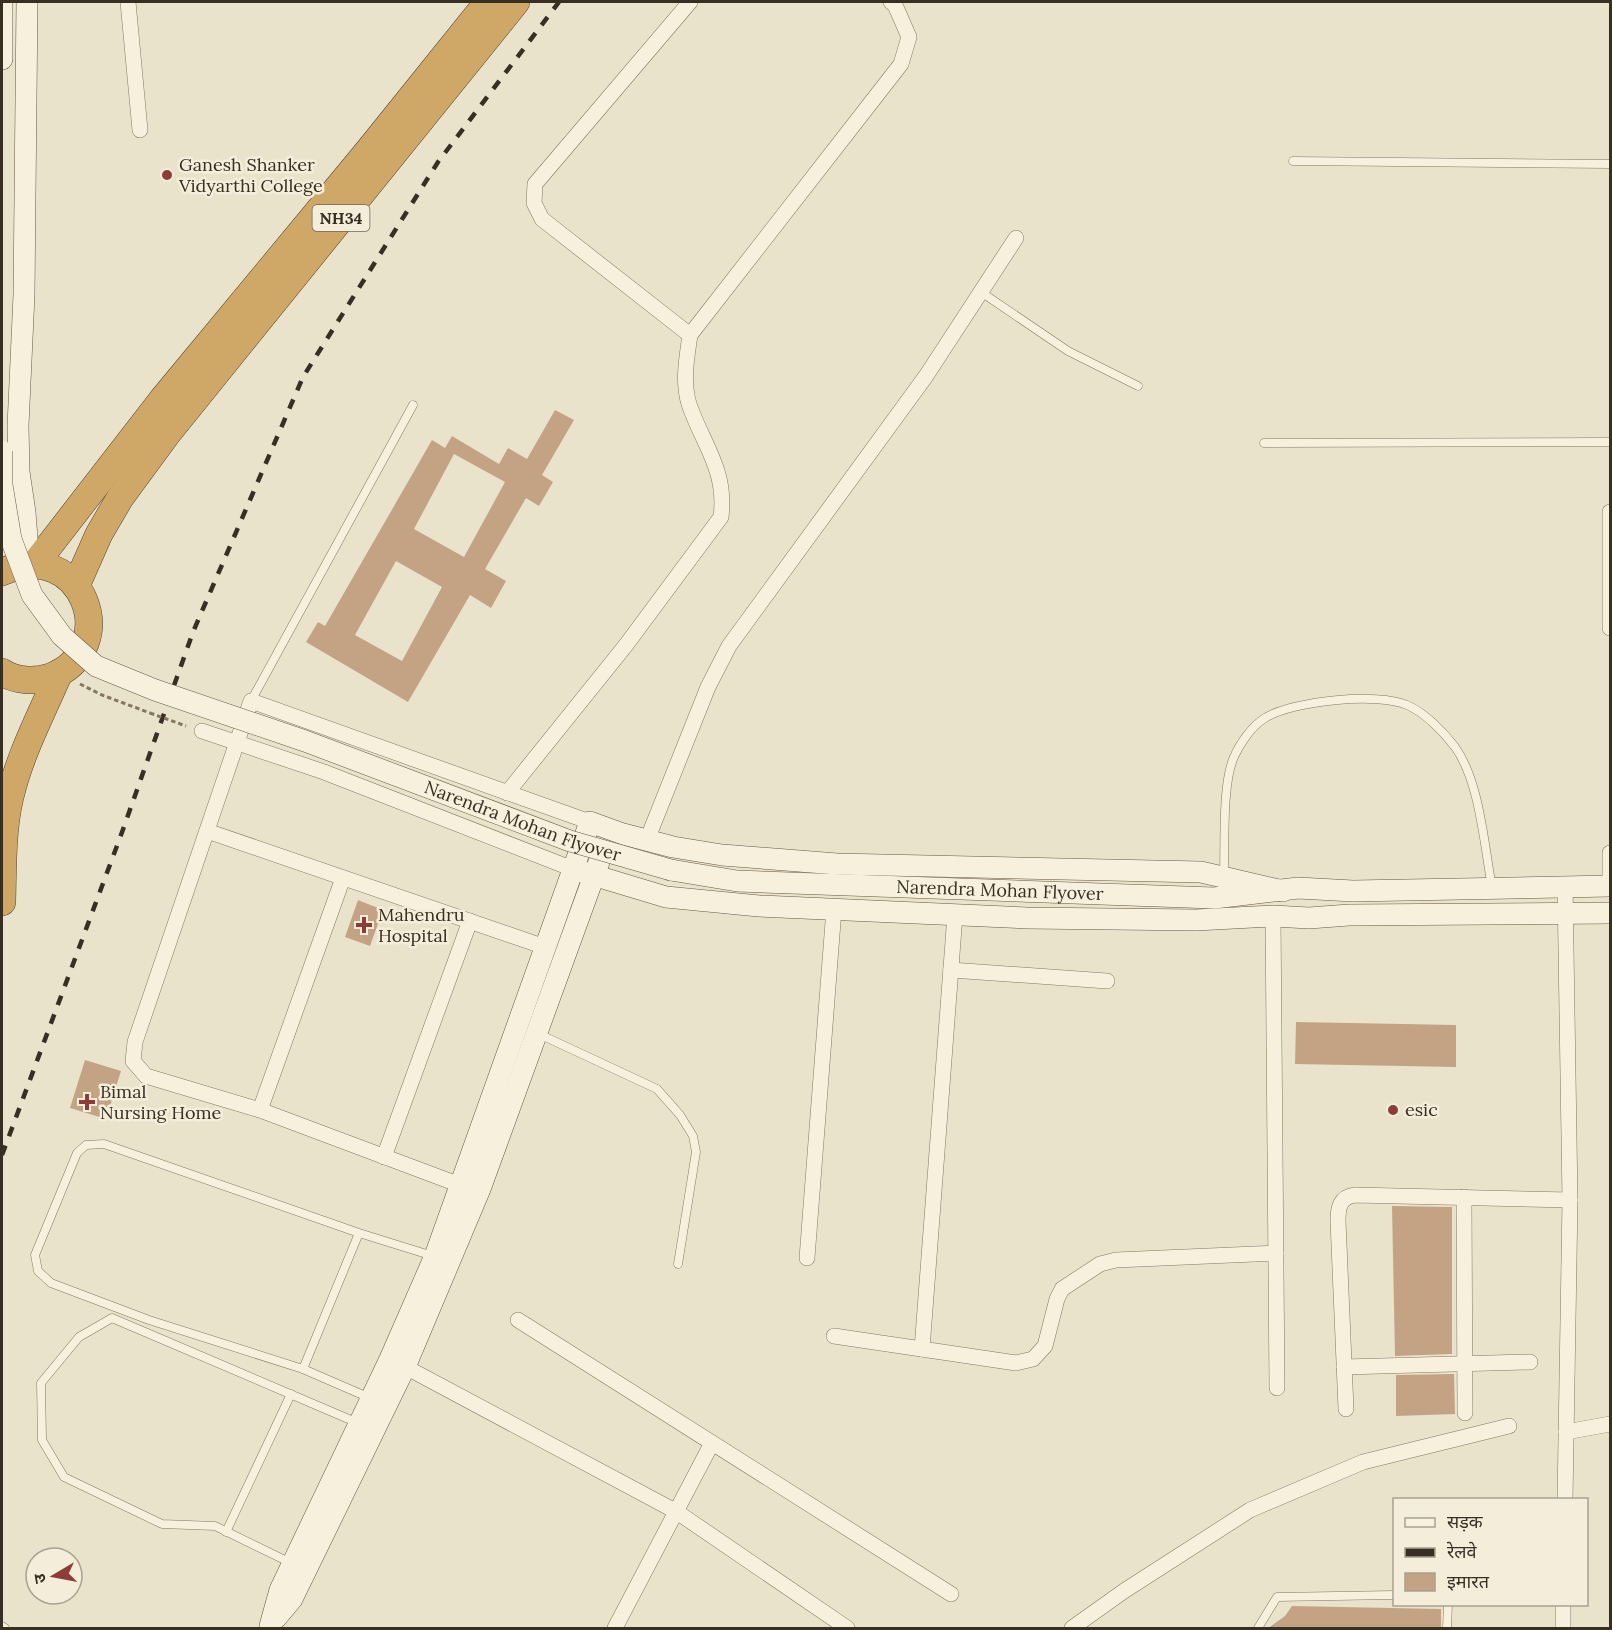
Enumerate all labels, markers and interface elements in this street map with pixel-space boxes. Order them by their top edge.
place label: Ganesh Shanker Vidyarthi College [178,153,323,197]
marker: Ganesh Shanker Vidyarthi College [160,168,174,182]
road number: NH34 [312,205,370,231]
street label: Narendra Mohan Flyover [421,775,624,866]
street label: Narendra Mohan Flyover [896,875,1104,905]
place label: Mahendru Hospital [378,903,465,947]
marker: Mahendru Hospital [355,916,373,934]
place label: Bimal Nursing Home [100,1080,222,1124]
marker: Bimal Nursing Home [78,1093,96,1111]
place label: esic [1405,1098,1438,1121]
marker: esic [1386,1103,1400,1117]
legend [1393,1498,1588,1606]
text: सड़क [1447,1510,1484,1533]
text: रेलवे [1446,1540,1478,1563]
north arrow [24,1546,84,1606]
text: इमारत [1447,1570,1490,1593]
text: उ [28,1572,50,1585]

